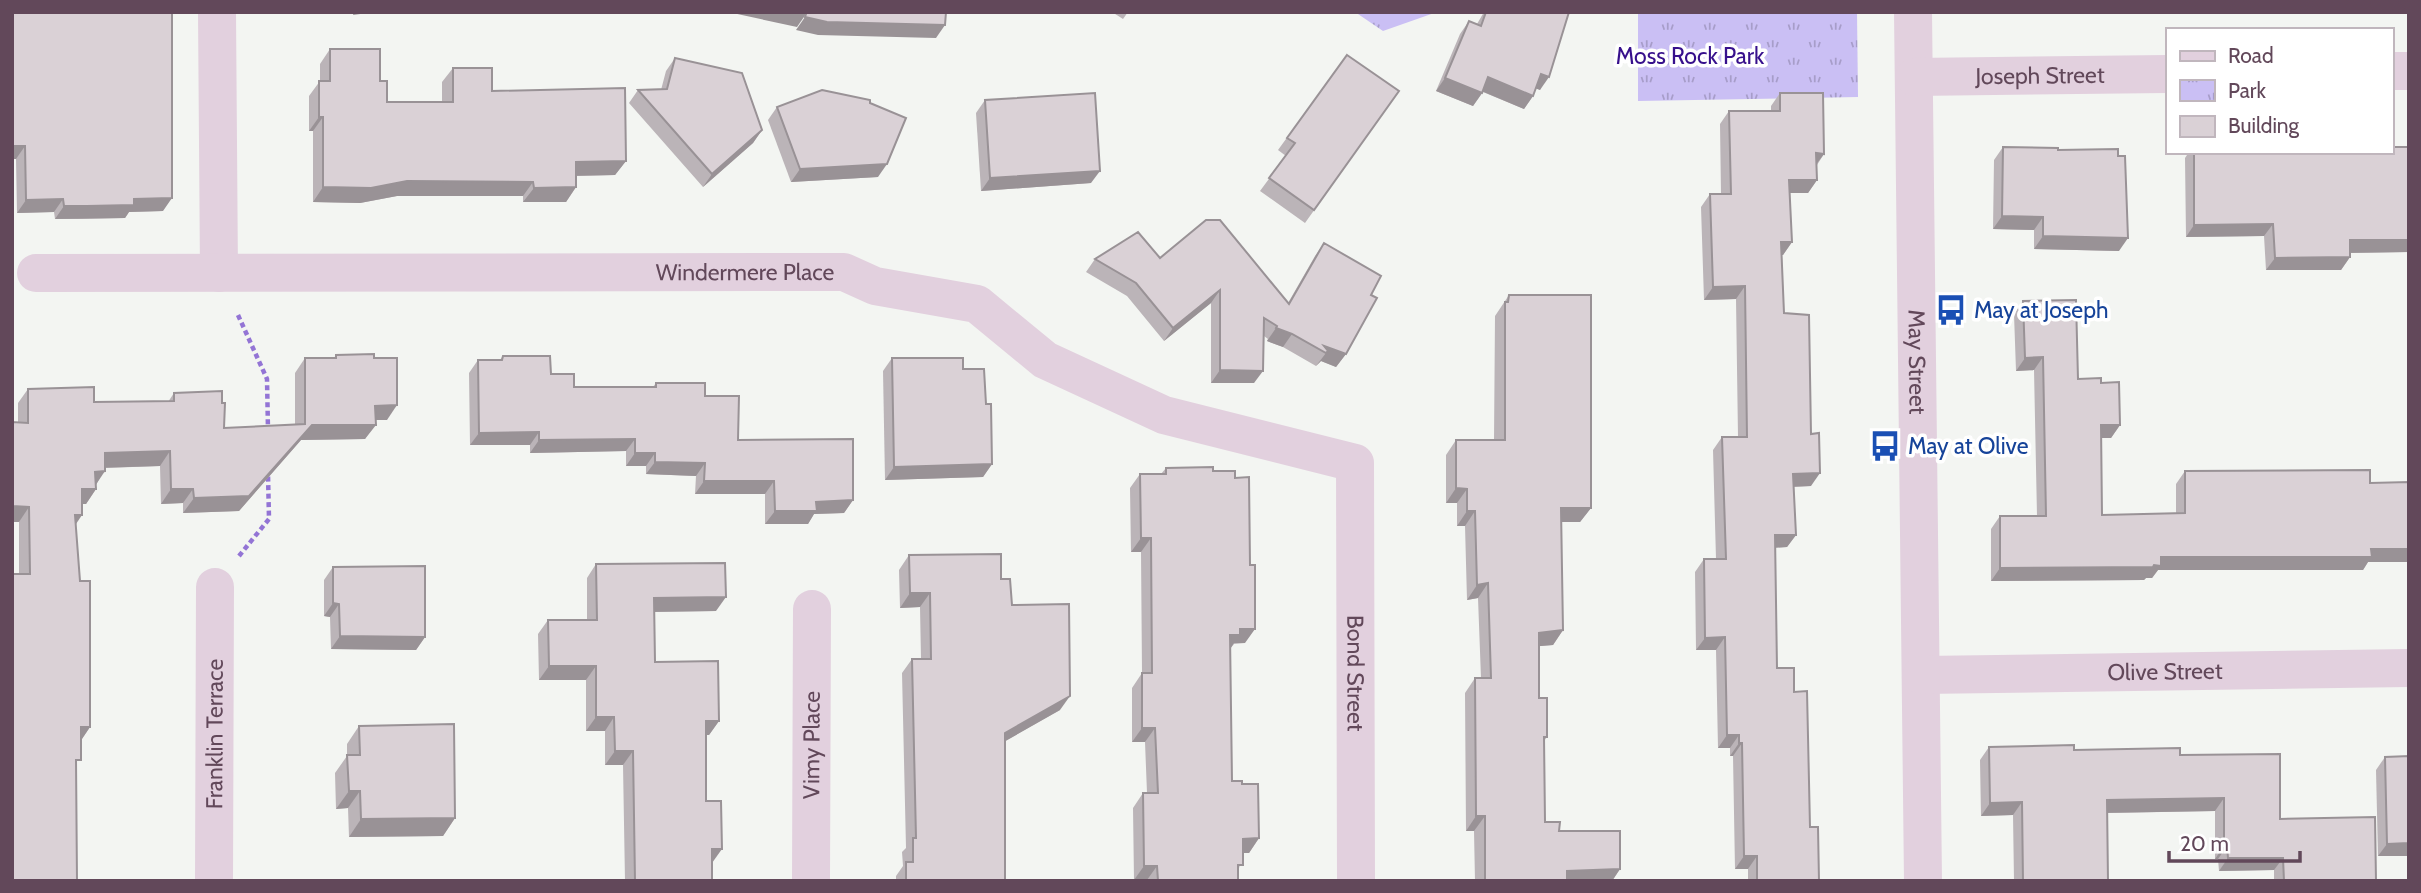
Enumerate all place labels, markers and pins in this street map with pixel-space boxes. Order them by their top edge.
bus stop icon: May at Joseph [1934,293,1968,327]
place label: May at Joseph [1974,296,2108,324]
bus stop icon: May at Olive [1868,429,1902,463]
place label: May at Olive [1908,432,2029,460]

